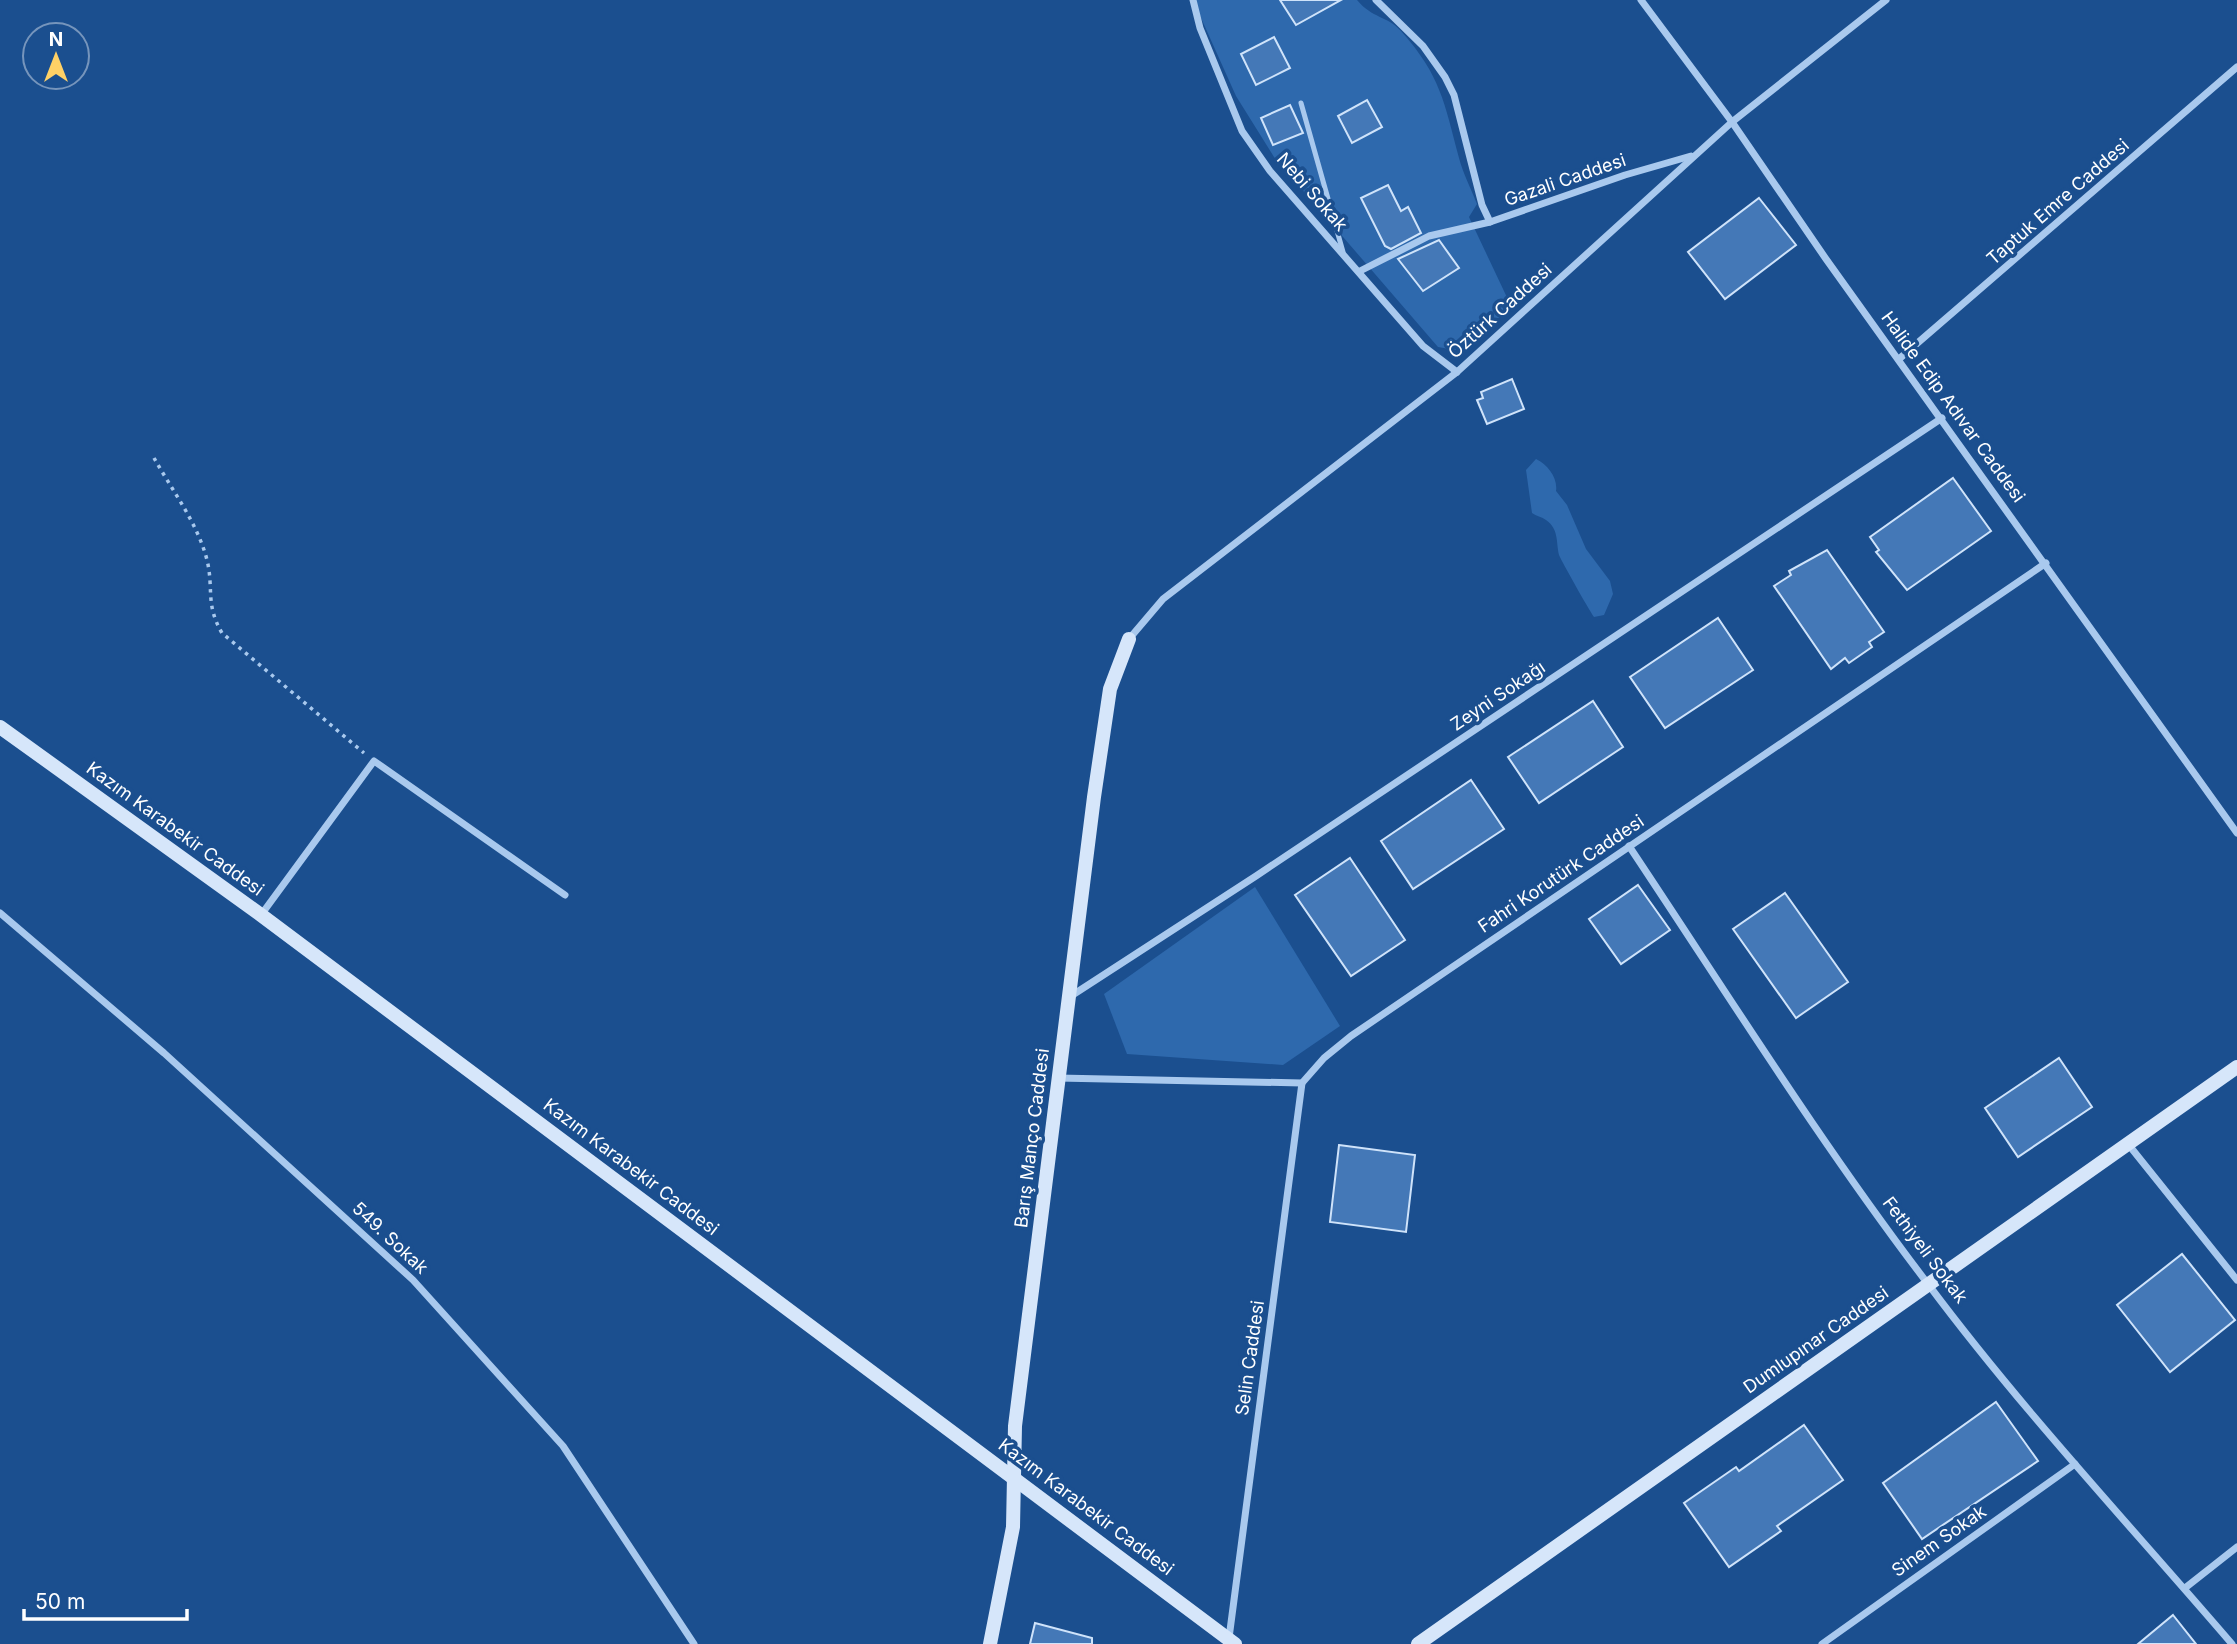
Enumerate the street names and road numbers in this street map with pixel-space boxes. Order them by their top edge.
street label: Taptuk Emre Caddesi [1982,134,2133,269]
street label: Nebi Sokak [1273,148,1352,235]
street label: Gazali Caddesi [1501,149,1628,210]
street label: Öztürk Caddesi [1443,258,1556,363]
street label: Halide Edip Adıvar Caddesi [1877,307,2030,506]
street label: Zeyni Sokağı [1447,656,1549,735]
street label: Kazım Karabekir Caddesi [83,757,268,900]
street label: Fahri Korutürk Caddesi [1474,810,1648,937]
street label: Barış Manço Caddesi [1010,1047,1053,1229]
street label: Kazım Karabekir Caddesi [540,1094,723,1239]
street label: Fethiyeli Sokak [1879,1192,1972,1307]
street label: 549. Sokak [348,1197,433,1278]
street label: Dumlupınar Caddesi [1739,1282,1892,1398]
street label: Selin Caddesi [1231,1299,1268,1417]
street label: Kazım Karabekir Caddesi [995,1434,1178,1579]
street label: Sinem Sokak [1888,1500,1990,1581]

